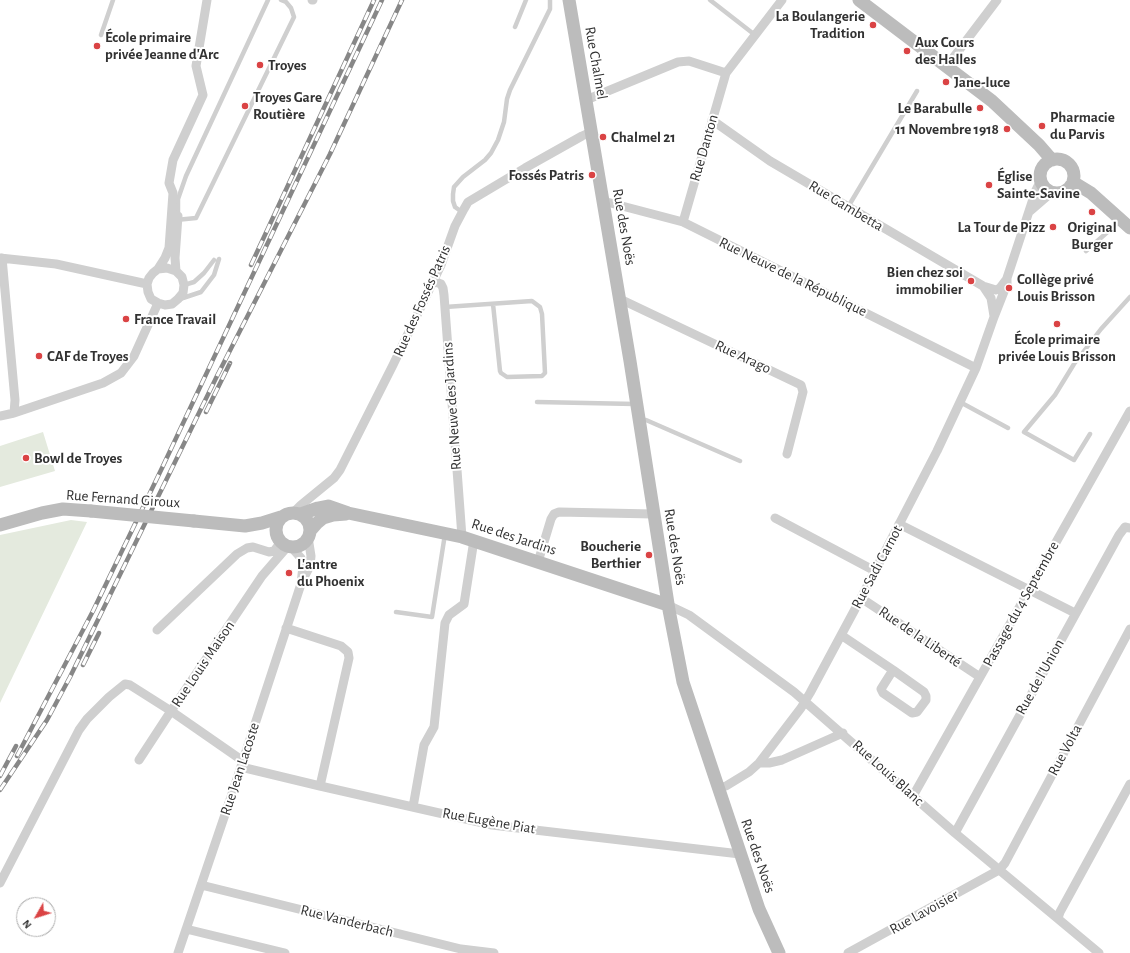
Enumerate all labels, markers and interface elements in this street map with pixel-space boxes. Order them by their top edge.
place label: La Boulangerie Tradition [775,7,865,42]
marker: La Boulangerie Tradition [868,20,878,30]
street label: Rue Chalmel [581,25,611,101]
place label: École primaire privée Jeanne d'Arc [105,28,219,63]
place label: Aux Cours des Halles [915,33,976,68]
marker: École primaire privée Jeanne d'Arc [92,41,102,51]
marker: Aux Cours des Halles [902,46,912,56]
place label: Troyes [268,56,307,74]
marker: Troyes [255,60,265,70]
place label: Jane-luce [954,73,1010,91]
marker: Jane-luce [941,77,951,87]
place label: Troyes Gare Routière [253,88,322,123]
place label: Le Barabulle [898,99,972,117]
marker: Troyes Gare Routière [240,101,250,111]
marker: Le Barabulle [975,103,985,113]
place label: Pharmacie du Parvis [1050,108,1115,143]
street label: Rue Danton [686,112,722,184]
place label: 11 Novembre 1918 [895,120,999,138]
marker: Pharmacie du Parvis [1037,121,1047,131]
marker: 11 Novembre 1918 [1002,124,1012,134]
place label: Chalmel 21 [611,128,676,146]
marker: Chalmel 21 [598,132,608,142]
place label: Fossés Patris [508,166,584,184]
place label: Église Sainte-Savine [997,167,1080,202]
marker: Fossés Patris [587,170,597,180]
street label: Rue Gambetta [805,177,887,235]
marker: Église Sainte-Savine [984,180,994,190]
street label: Rue des Noës [608,187,640,267]
marker: Original Burger [1087,207,1097,217]
place label: La Tour de Pizz [958,218,1045,236]
place label: Original Burger [1067,218,1117,253]
marker: La Tour de Pizz [1048,222,1058,232]
street label: Rue Neuve de la République [716,233,870,321]
street label: Rue des Fossés Patris [389,242,455,360]
place label: Bien chez soi immobilier [887,263,963,298]
place label: Collège privé Louis Brisson [1017,270,1095,305]
marker: Bien chez soi immobilier [966,276,976,286]
marker: Collège privé Louis Brisson [1004,283,1014,293]
place label: France Travail [134,310,216,328]
marker: France Travail [121,314,131,324]
marker: École primaire privée Louis Brisson [1052,319,1062,329]
place label: École primaire privée Louis Brisson [998,330,1116,365]
street label: Rue Arago [712,336,774,378]
street label: Rue Neuve des Jardins [439,341,465,471]
place label: CAF de Troyes [47,347,129,365]
marker: CAF de Troyes [34,351,44,361]
place label: Bowl de Troyes [34,449,122,467]
marker: Bowl de Troyes [21,453,31,463]
street label: Rue Fernand Giroux [65,486,181,512]
street label: Rue des Noës [660,507,690,587]
street label: Rue des Jardins [469,515,559,559]
street label: Rue Sadi Carnot [847,522,907,612]
place label: Boucherie Berthier [580,537,641,572]
street label: Passage du 4 Septembre [979,538,1063,670]
marker: Boucherie Berthier [644,550,654,560]
place label: L'antre du Phoenix [297,555,365,590]
marker: L'antre du Phoenix [284,568,294,578]
street label: Rue de la Liberté [875,603,965,671]
street label: Rue Louis Maison [167,617,239,711]
street label: Rue de l'Union [1012,636,1068,718]
street label: Rue Jean Lacoste [217,720,263,818]
street label: Rue Volta [1044,721,1086,779]
street label: Rue Louis Blanc [849,736,927,810]
street label: Rue Eugène Piat [441,804,537,838]
street label: Rue des Noës [737,816,779,896]
street label: Rue Lavoisier [886,886,962,938]
north arrow [16,897,56,937]
street label: Rue Vanderbach [299,901,395,941]
text: N [20,918,34,931]

